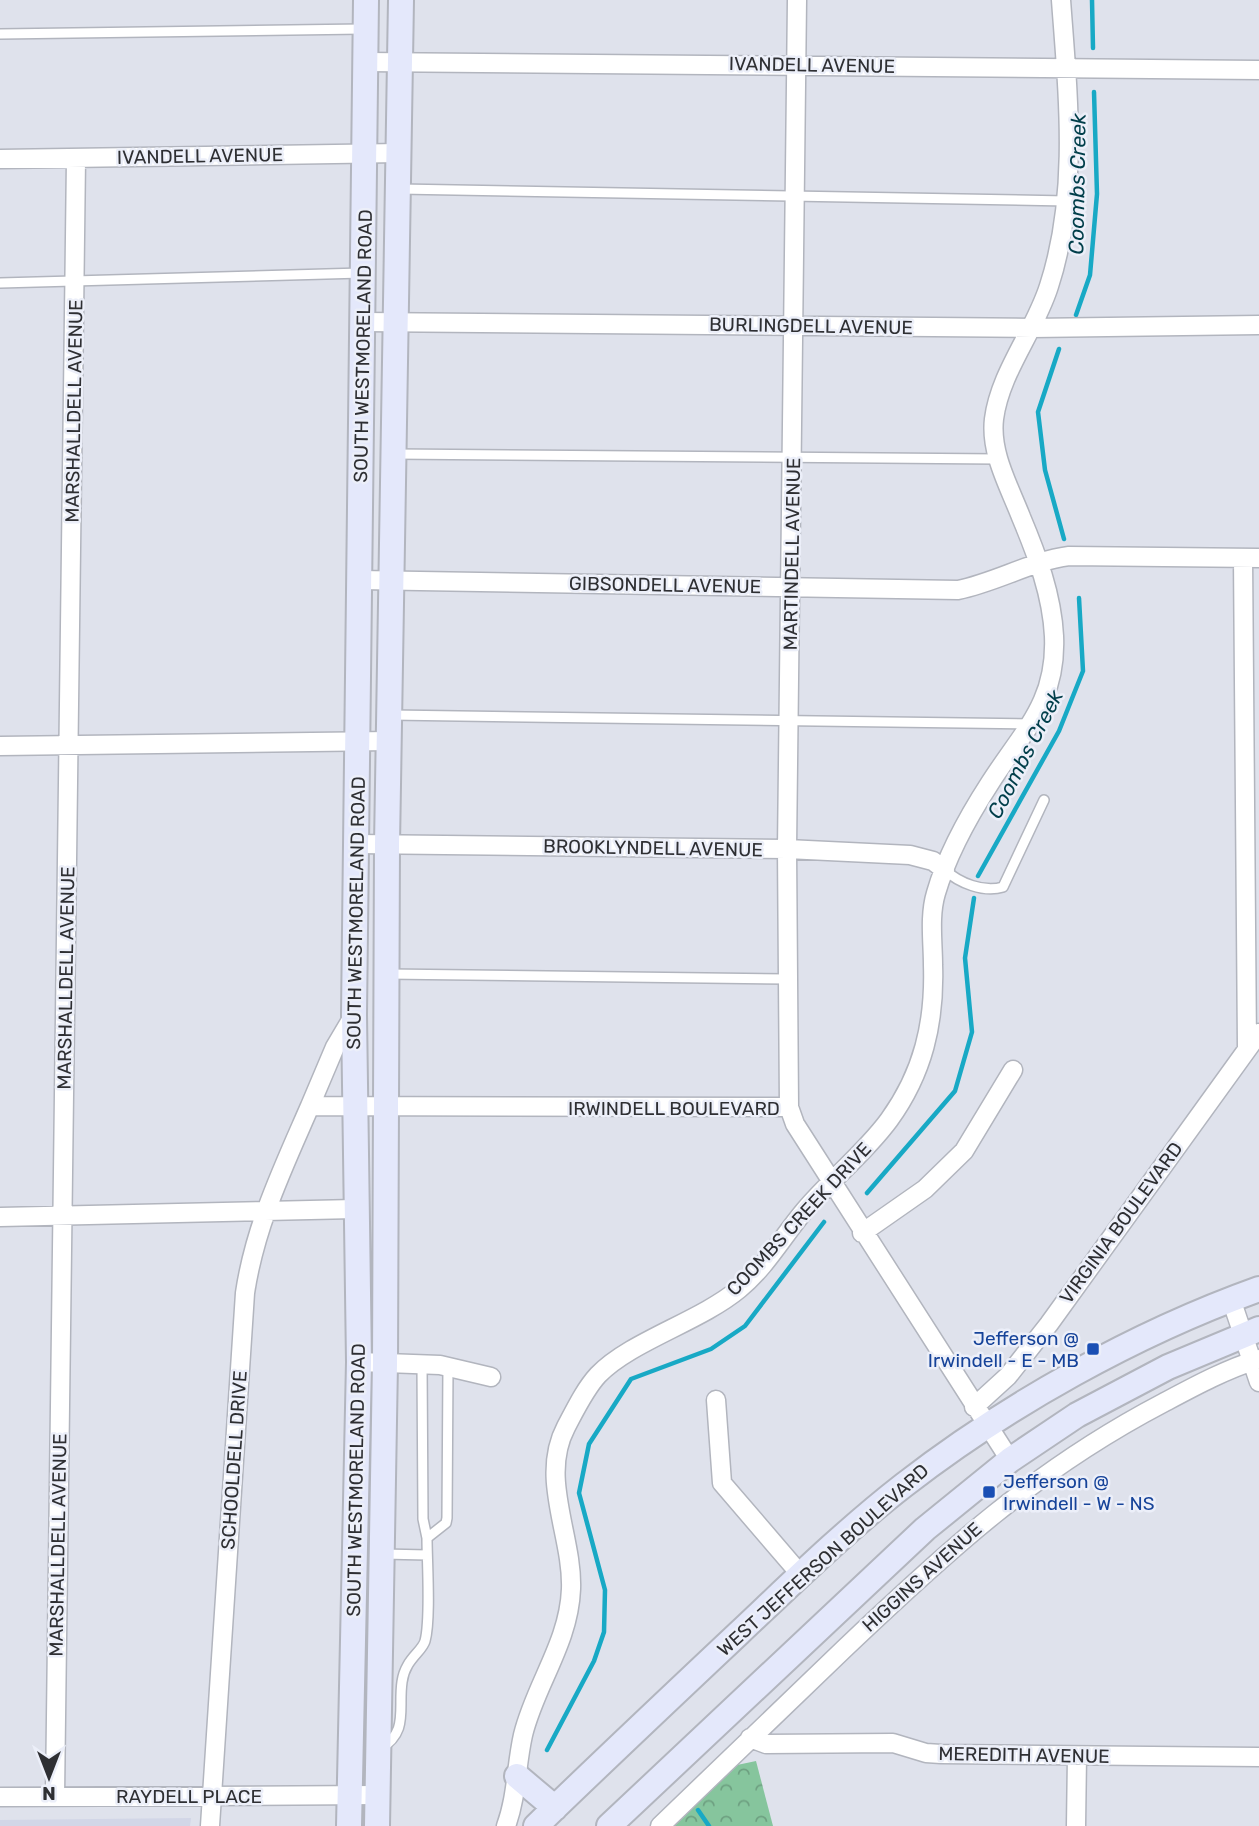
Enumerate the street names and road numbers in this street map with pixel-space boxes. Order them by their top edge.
street label: IVANDELL AVENUE [729,52,895,78]
street label: IVANDELL AVENUE [117,143,283,169]
street label: SOUTH WESTMORELAND ROAD [349,209,377,483]
street label: MARSHALLDELL AVENUE [61,299,87,523]
street label: BURLINGDELL AVENUE [709,313,913,339]
street label: MARTINDELL AVENUE [779,457,805,651]
street label: GIBSONDELL AVENUE [569,572,761,598]
street label: SOUTH WESTMORELAND ROAD [342,776,370,1050]
street label: BROOKLYNDELL AVENUE [543,835,763,861]
street label: MARSHALLDELL AVENUE [53,866,79,1090]
street label: IRWINDELL BOULEVARD [568,1097,780,1120]
street label: COOMBS CREEK DRIVE [722,1138,876,1300]
street label: VIRGINIA BOULEVARD [1055,1138,1187,1308]
street label: SOUTH WESTMORELAND ROAD [342,1343,370,1617]
street label: SCHOOLDELL DRIVE [216,1370,252,1550]
street label: MARSHALLDELL AVENUE [45,1433,71,1657]
street label: WEST JEFFERSON BOULEVARD [713,1459,933,1661]
street label: HIGGINS AVENUE [858,1517,986,1637]
street label: MEREDITH AVENUE [938,1742,1110,1768]
street label: RAYDELL PLACE [116,1785,262,1808]

